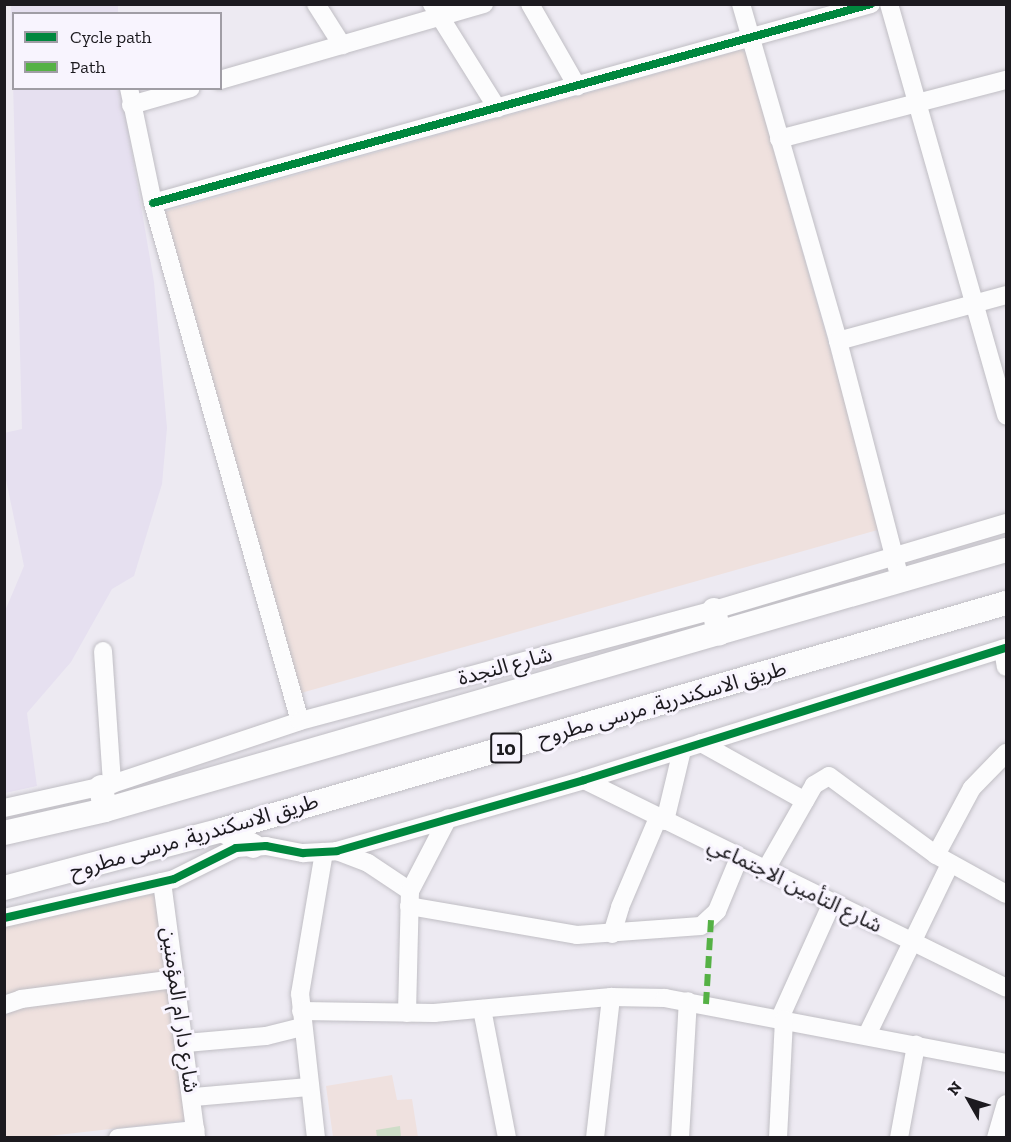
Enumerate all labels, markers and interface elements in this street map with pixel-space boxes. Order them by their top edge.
legend [12,12,222,90]
text: Cycle path [70,26,152,48]
text: Path [70,56,106,78]
street label: شارع النجدة [455,641,555,691]
street label: طريق الاسكندرية, مرسى مطروح [535,655,789,751]
road number: 10 [490,731,522,765]
street label: طريق الاسكندرية, مرسى مطروح [67,788,321,884]
street label: شارع التأمين الاجتماعي [704,832,886,938]
street label: شارع دار ام المؤمنين [156,926,204,1094]
north arrow [939,1070,999,1130]
text: N [943,1078,966,1099]

